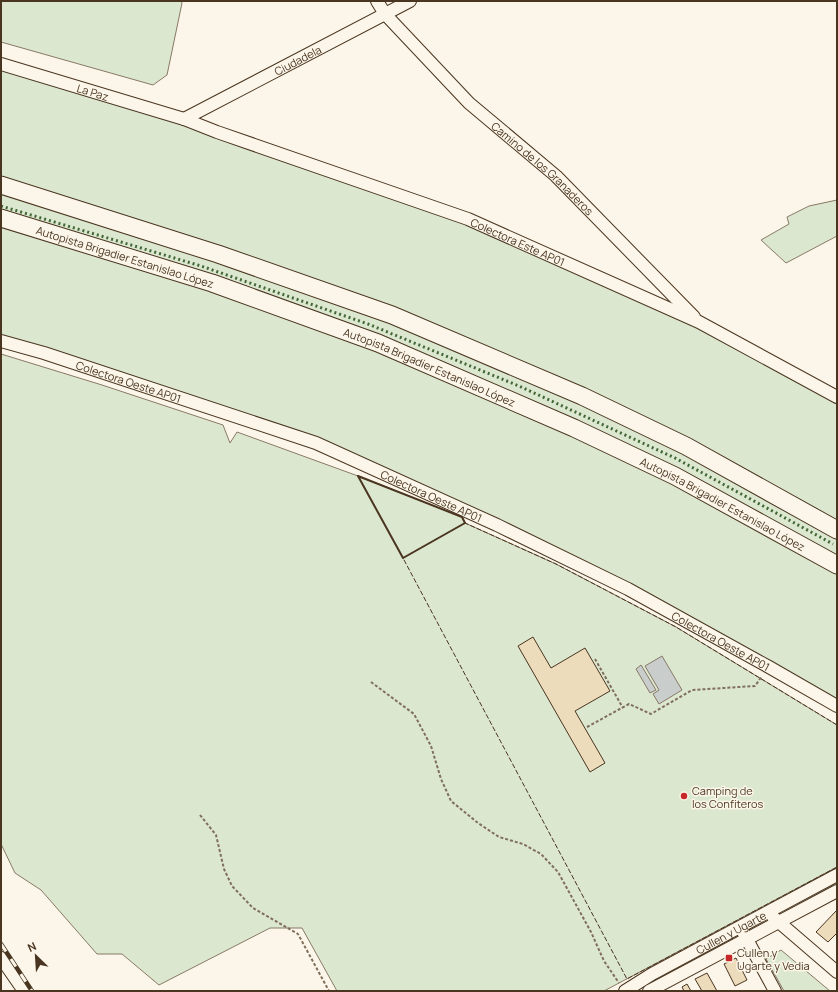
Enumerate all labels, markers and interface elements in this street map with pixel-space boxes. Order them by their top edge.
street label: Ciudadela [271,41,324,78]
street label: La Paz [75,80,111,104]
street label: Camino de los Granaderos [489,118,597,218]
street label: Colectora Este AP01 [468,214,568,269]
street label: Autopista Brigadier Estanislao López [34,222,216,291]
street label: Autopista Brigadier Estanislao López [342,324,518,409]
street label: Colectora Oeste AP01 [74,357,183,405]
street label: Autopista Brigadier Estanislao López [638,453,808,554]
street label: Colectora Oeste AP01 [378,466,485,525]
street label: Colectora Oeste AP01 [669,607,773,674]
place label: Camping de los Confiteros [692,783,763,811]
marker: Camping de los Confiteros [679,791,689,801]
street label: Cullen y Ugarte [693,907,769,957]
north arrow [16,936,56,976]
text: N [25,938,38,955]
place label: Cullen y Ugarte y Vedia [737,945,810,973]
marker: Cullen y Ugarte y Vedia [724,953,734,963]

